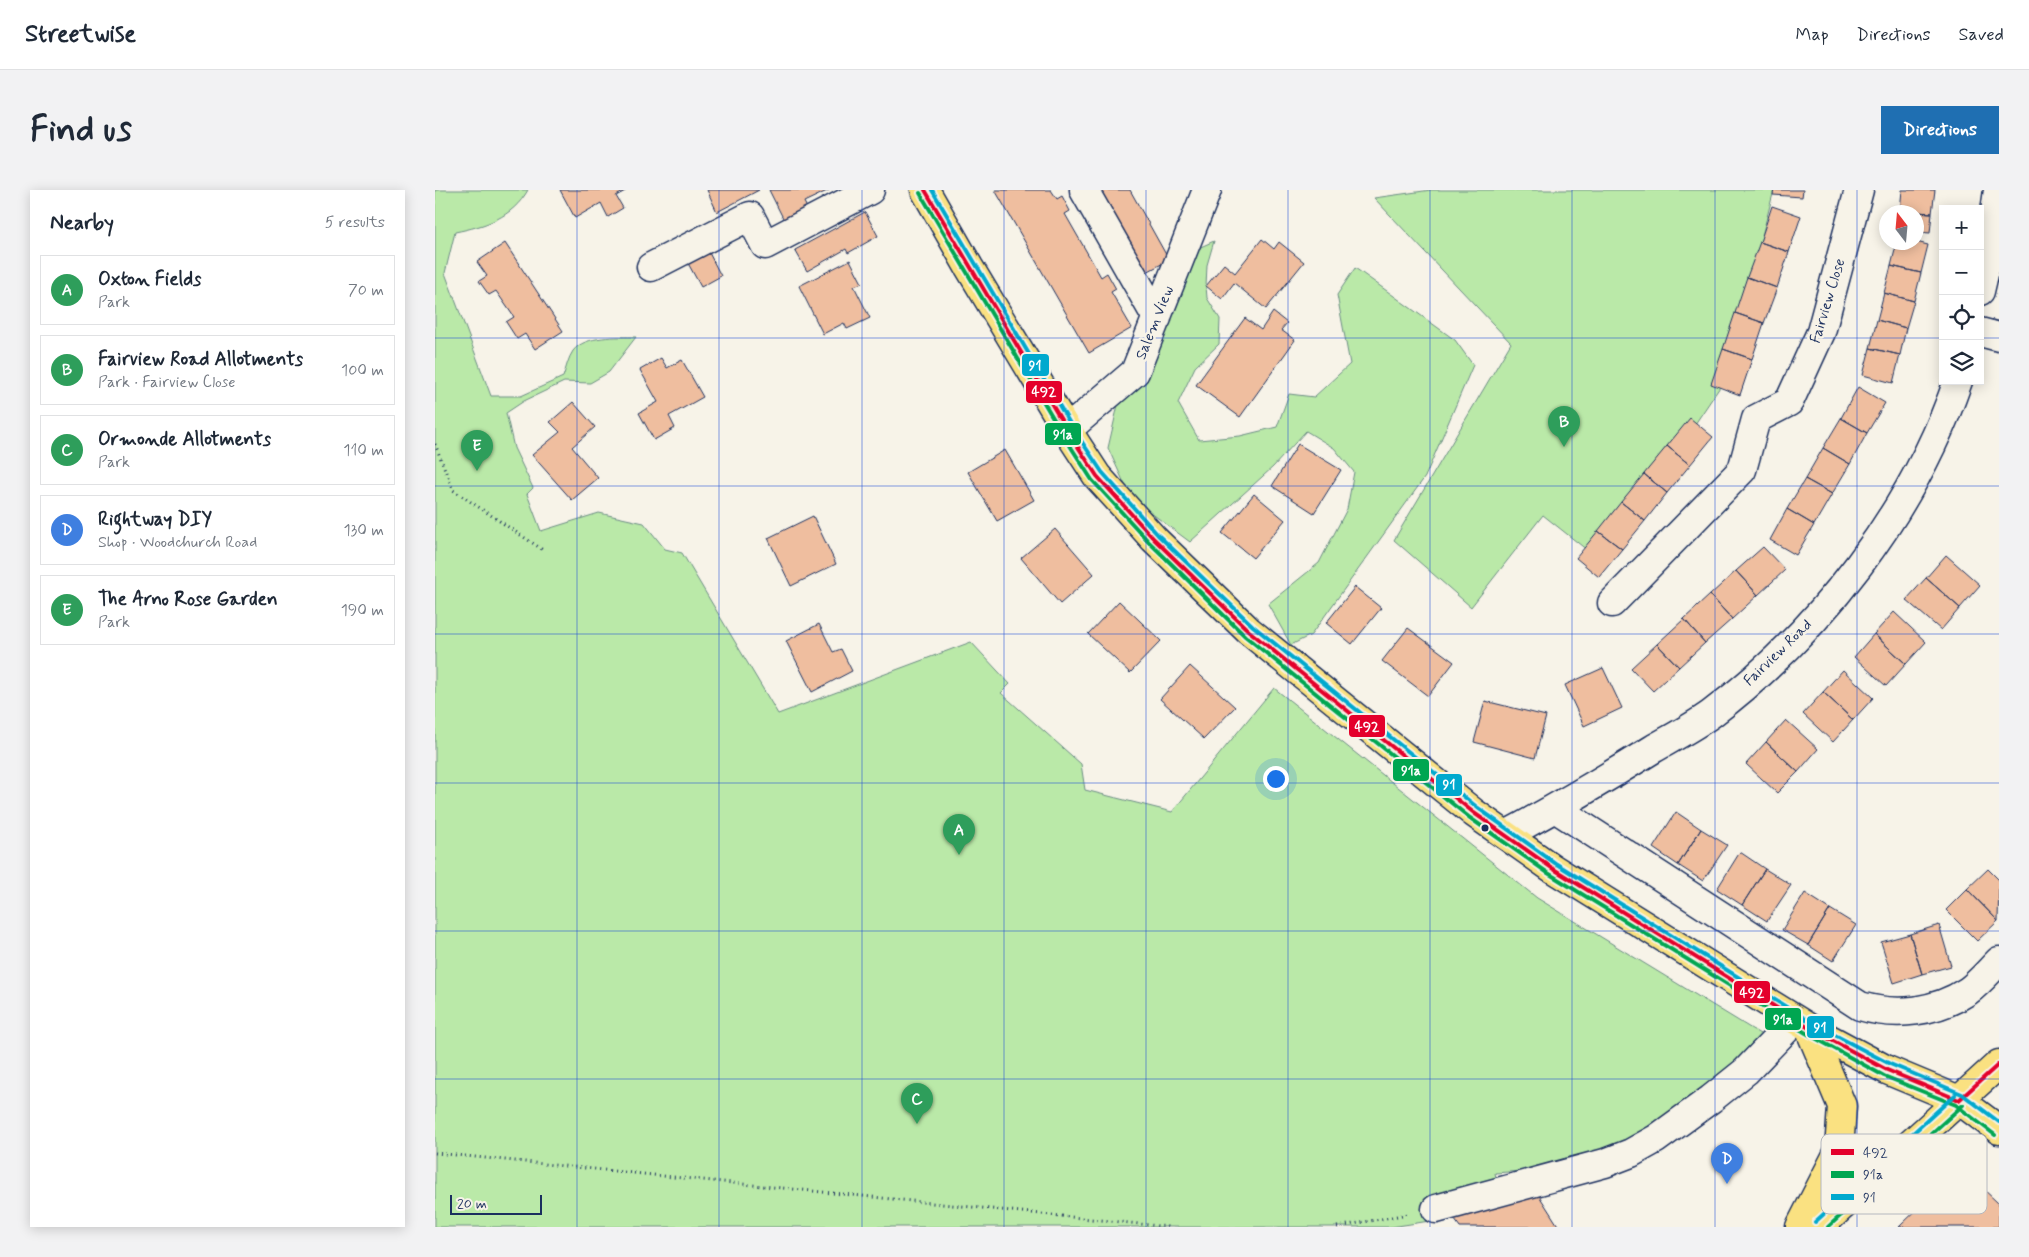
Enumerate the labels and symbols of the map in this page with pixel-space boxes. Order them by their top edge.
north arrow [1879,205,1924,250]
street label: Fairview Close [1806,256,1850,346]
street label: Salem View [1131,283,1179,363]
line badge: 91 [1021,353,1050,377]
text: 91 [1029,357,1041,375]
line badge: 492 [1025,380,1063,404]
text: 492 [1032,383,1057,401]
pin: B [1548,406,1580,447]
line badge: 91a [1044,422,1082,446]
text: 91a [1053,426,1073,444]
pin: E [461,430,493,471]
street label: Fairview Road [1739,615,1817,691]
line badge: 492 [1348,714,1386,738]
text: 492 [1355,718,1380,736]
line badge: 91a [1392,758,1430,782]
text: 91a [1401,762,1421,780]
your location [1263,766,1289,792]
line badge: 91 [1435,773,1463,797]
text: 91 [1443,776,1455,794]
pin: A [943,814,975,855]
unlabelled marker [1480,823,1490,833]
line badge: 492 [1733,980,1771,1004]
text: 492 [1740,984,1765,1002]
line badge: 91a [1764,1007,1802,1031]
text: 91a [1773,1011,1793,1029]
line badge: 91 [1806,1015,1835,1039]
text: 91 [1814,1019,1826,1037]
pin: C [901,1083,933,1124]
legend [1821,1134,1987,1214]
pin: D [1711,1143,1743,1184]
text: 492 [1863,1144,1888,1162]
text: 91a [1863,1166,1883,1184]
text: 91 [1863,1189,1876,1207]
scale bar [450,1192,543,1215]

